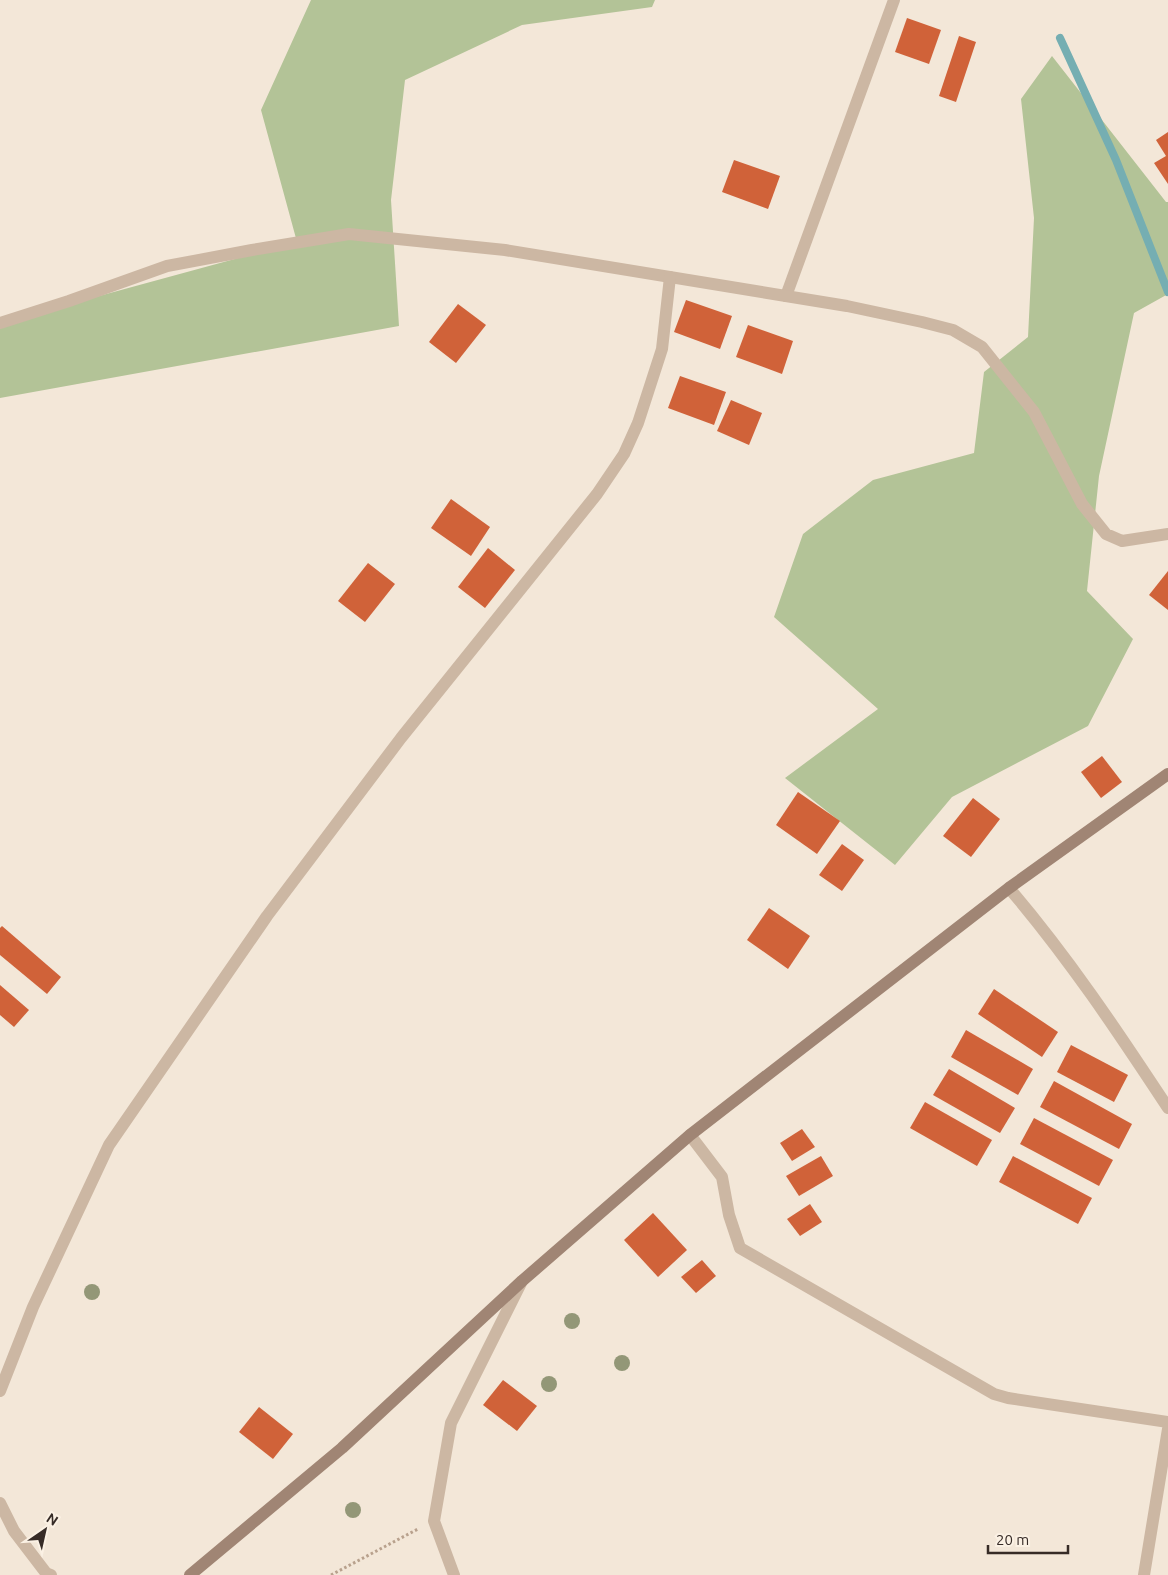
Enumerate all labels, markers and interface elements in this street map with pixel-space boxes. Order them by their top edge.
north arrow [20,1505,70,1555]
text: N [43,1510,61,1529]
scale bar [988,1522,1068,1554]
text: 20 m [996,1531,1029,1548]

